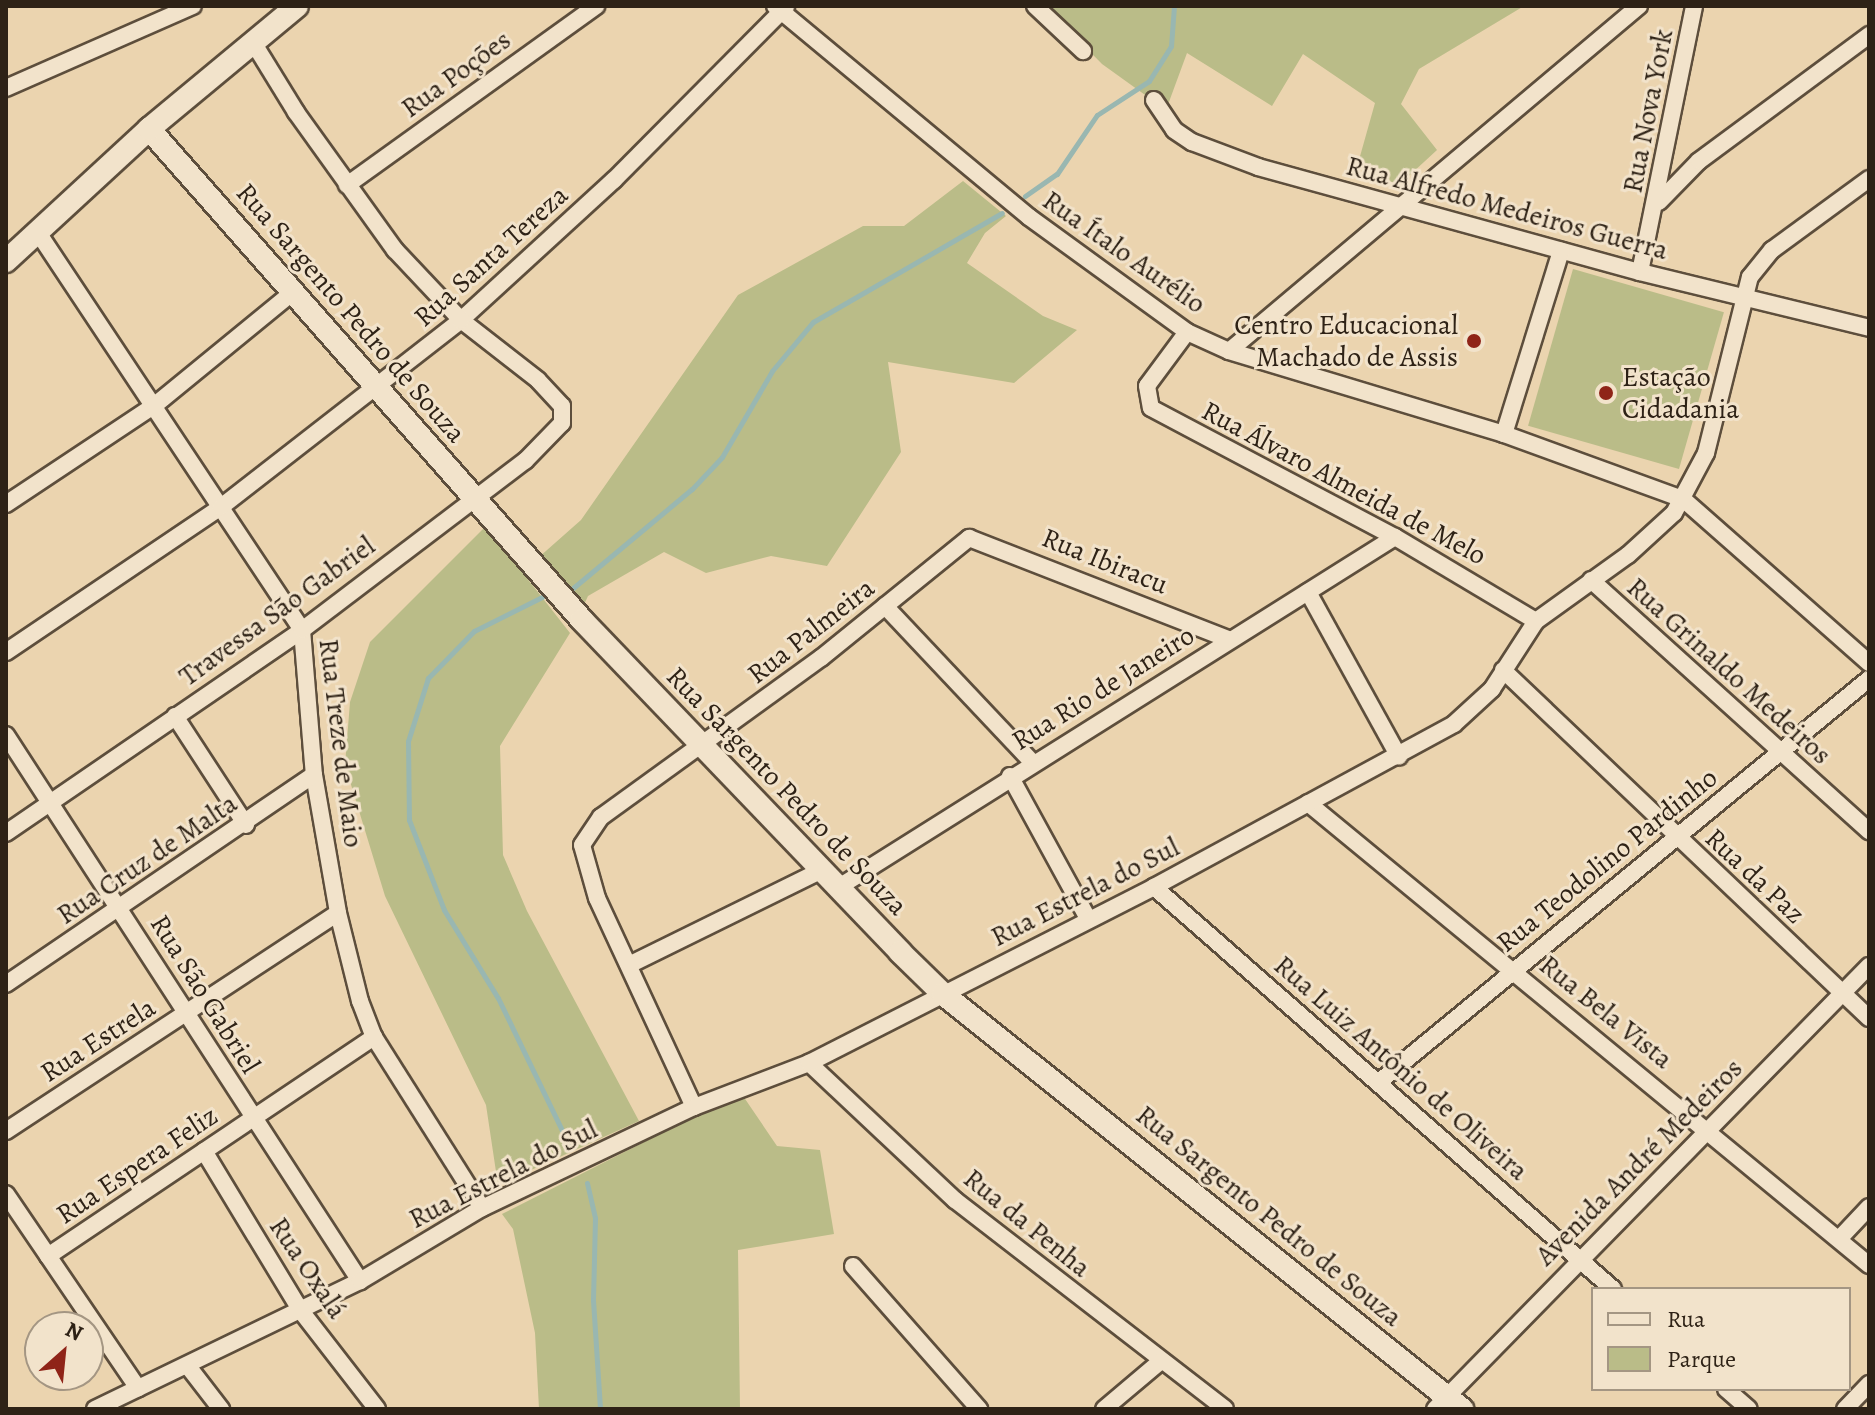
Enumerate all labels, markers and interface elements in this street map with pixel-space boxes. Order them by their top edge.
street label: Rua Poções [395,23,517,125]
street label: Rua Nova York [1616,26,1680,196]
street label: Rua Alfredo Medeiros Guerra [1342,149,1672,267]
street label: Rua Sargento Pedro de Souza [229,176,473,450]
street label: Rua Santa Tereza [407,178,575,334]
street label: Rua Ítalo Aurélio [1036,183,1212,321]
place label: Centro Educacional Machado de Assis [1234,308,1458,374]
marker: Centro Educacional Machado de Assis [1465,332,1483,350]
place label: Estação Cidadania [1622,360,1739,426]
marker: Estação Cidadania [1597,384,1615,402]
street label: Rua Álvaro Almeida de Melo [1196,394,1492,572]
street label: Rua Ibiracu [1037,521,1173,601]
street label: Travessa São Gabriel [173,529,381,693]
street label: Rua Grinaldo Medeiros [1620,570,1838,772]
street label: Rua Palmeira [741,571,881,691]
street label: Rua Rio de Janeiro [1006,618,1200,758]
street label: Rua Treze de Maio [312,637,370,849]
street label: Rua Sargento Pedro de Souza [659,660,915,922]
street label: Rua Teodolino Pardinho [1490,761,1724,959]
street label: Rua Cruz de Malta [51,786,243,932]
street label: Rua da Paz [1698,821,1812,931]
street label: Rua Estrela do Sul [985,830,1185,954]
street label: Rua São Gabriel [143,909,267,1079]
street label: Rua Luiz Antônio de Oliveira [1267,948,1535,1188]
street label: Rua Bela Vista [1533,948,1679,1076]
street label: Rua Estrela [34,991,162,1089]
street label: Avenida André Medeiros [1529,1052,1749,1272]
street label: Rua Sargento Pedro de Souza [1129,1098,1409,1334]
street label: Rua Espera Feliz [50,1099,224,1231]
street label: Rua Estrela do Sul [403,1112,603,1236]
street label: Rua da Penha [957,1162,1097,1284]
street label: Rua Oxalá [262,1211,354,1325]
legend [1591,1287,1851,1391]
text: Rua [1667,1303,1705,1335]
north arrow [24,1311,104,1391]
text: N [60,1314,88,1348]
text: Parque [1667,1343,1736,1375]

